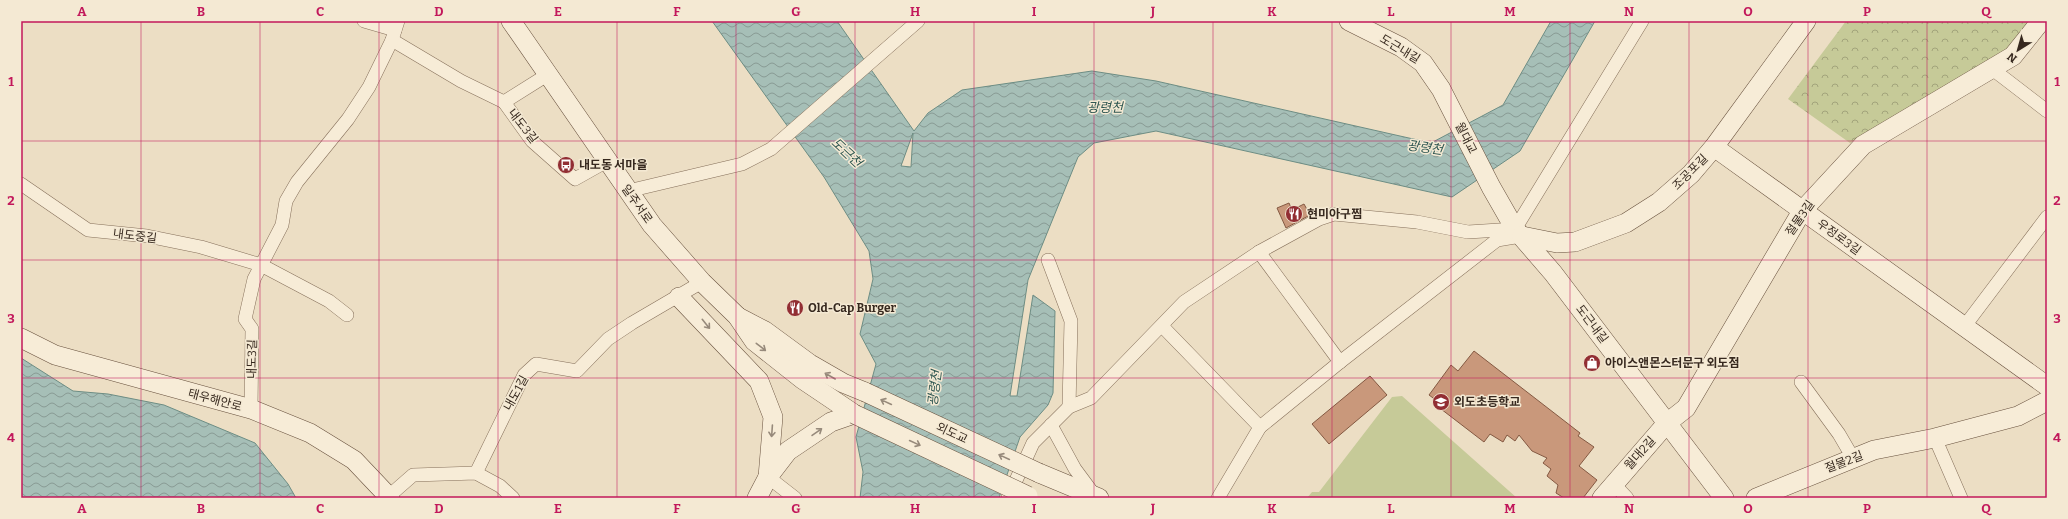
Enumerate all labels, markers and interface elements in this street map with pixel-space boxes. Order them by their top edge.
text: A [77,4,87,19]
text: B [197,4,205,19]
text: C [316,4,324,19]
text: D [434,4,444,19]
text: E [554,4,562,19]
text: F [673,4,681,19]
text: G [791,4,801,19]
text: H [910,4,920,19]
text: I [1032,4,1037,19]
text: J [1150,4,1156,19]
text: K [1267,4,1277,19]
text: L [1387,4,1395,19]
text: M [1504,4,1516,19]
text: N [1624,4,1634,19]
text: O [1743,4,1753,19]
text: P [1863,4,1871,19]
text: Q [1981,4,1992,19]
north arrow [1998,30,2038,70]
street label: 도근내길 [1377,32,1423,66]
text: N [2005,50,2020,65]
text: 1 [8,74,14,89]
text: 1 [2054,74,2060,89]
water label: 광령천 [1087,100,1124,115]
street label: 내도3길 [505,106,541,146]
street label: 월대교 [1452,120,1480,156]
water label: 도근천 [828,135,866,171]
water label: 광령천 [1406,138,1445,158]
street label: 조공포길 [1669,151,1711,193]
bus stop icon: 내도동 서마을 [556,155,576,175]
place label: 내도동 서마을 [579,158,647,172]
street label: 일주서로 [619,182,655,226]
text: 2 [7,193,15,208]
text: 2 [2053,193,2061,208]
street label: 절물3길 [1783,198,1817,238]
restaurant icon: 현미아구찜 [1284,204,1304,224]
place label: 현미아구찜 [1307,207,1362,221]
street label: 우정로3길 [1814,216,1864,258]
street label: 내도중길 [112,226,158,246]
restaurant icon: Old-Cap Burger [785,298,805,318]
place label: Old-Cap Burger [808,301,897,315]
street label: 도근내길 [1573,302,1611,346]
text: 3 [7,311,15,326]
text: 3 [2053,311,2061,326]
one-way arrow [702,319,711,330]
street label: 내도3길 [245,339,259,379]
one-way arrow [756,342,767,351]
shop icon: 아이스앤몬스터문구 외도점 [1582,353,1602,373]
place label: 아이스앤몬스터문구 외도점 [1605,356,1740,370]
water label: 광령천 [925,368,944,407]
one-way arrow [824,371,836,379]
street label: 내도1길 [501,373,531,413]
street label: 태우해안로 [187,386,243,414]
school or university icon: 외도초등학교 [1431,392,1451,412]
place label: 외도초등학교 [1454,395,1520,409]
one-way arrow [881,398,893,405]
street label: 외도교 [934,420,970,446]
one-way arrow [768,424,775,437]
one-way arrow [811,428,822,436]
text: 4 [7,430,15,445]
text: 4 [2053,430,2061,445]
street label: 월대2길 [1622,434,1658,472]
one-way arrow [909,440,921,447]
street label: 절물2길 [1823,448,1865,476]
one-way arrow [998,453,1010,460]
text: A [77,501,87,516]
text: B [197,501,205,516]
text: C [316,501,324,516]
text: D [434,501,444,516]
text: E [554,501,562,516]
text: F [673,501,681,516]
text: G [791,501,801,516]
text: H [910,501,920,516]
text: I [1032,501,1037,516]
text: J [1150,501,1156,516]
text: K [1267,501,1277,516]
text: L [1387,501,1395,516]
text: M [1504,501,1516,516]
text: N [1624,501,1634,516]
text: O [1743,501,1753,516]
text: P [1863,501,1871,516]
text: Q [1981,501,1992,516]

